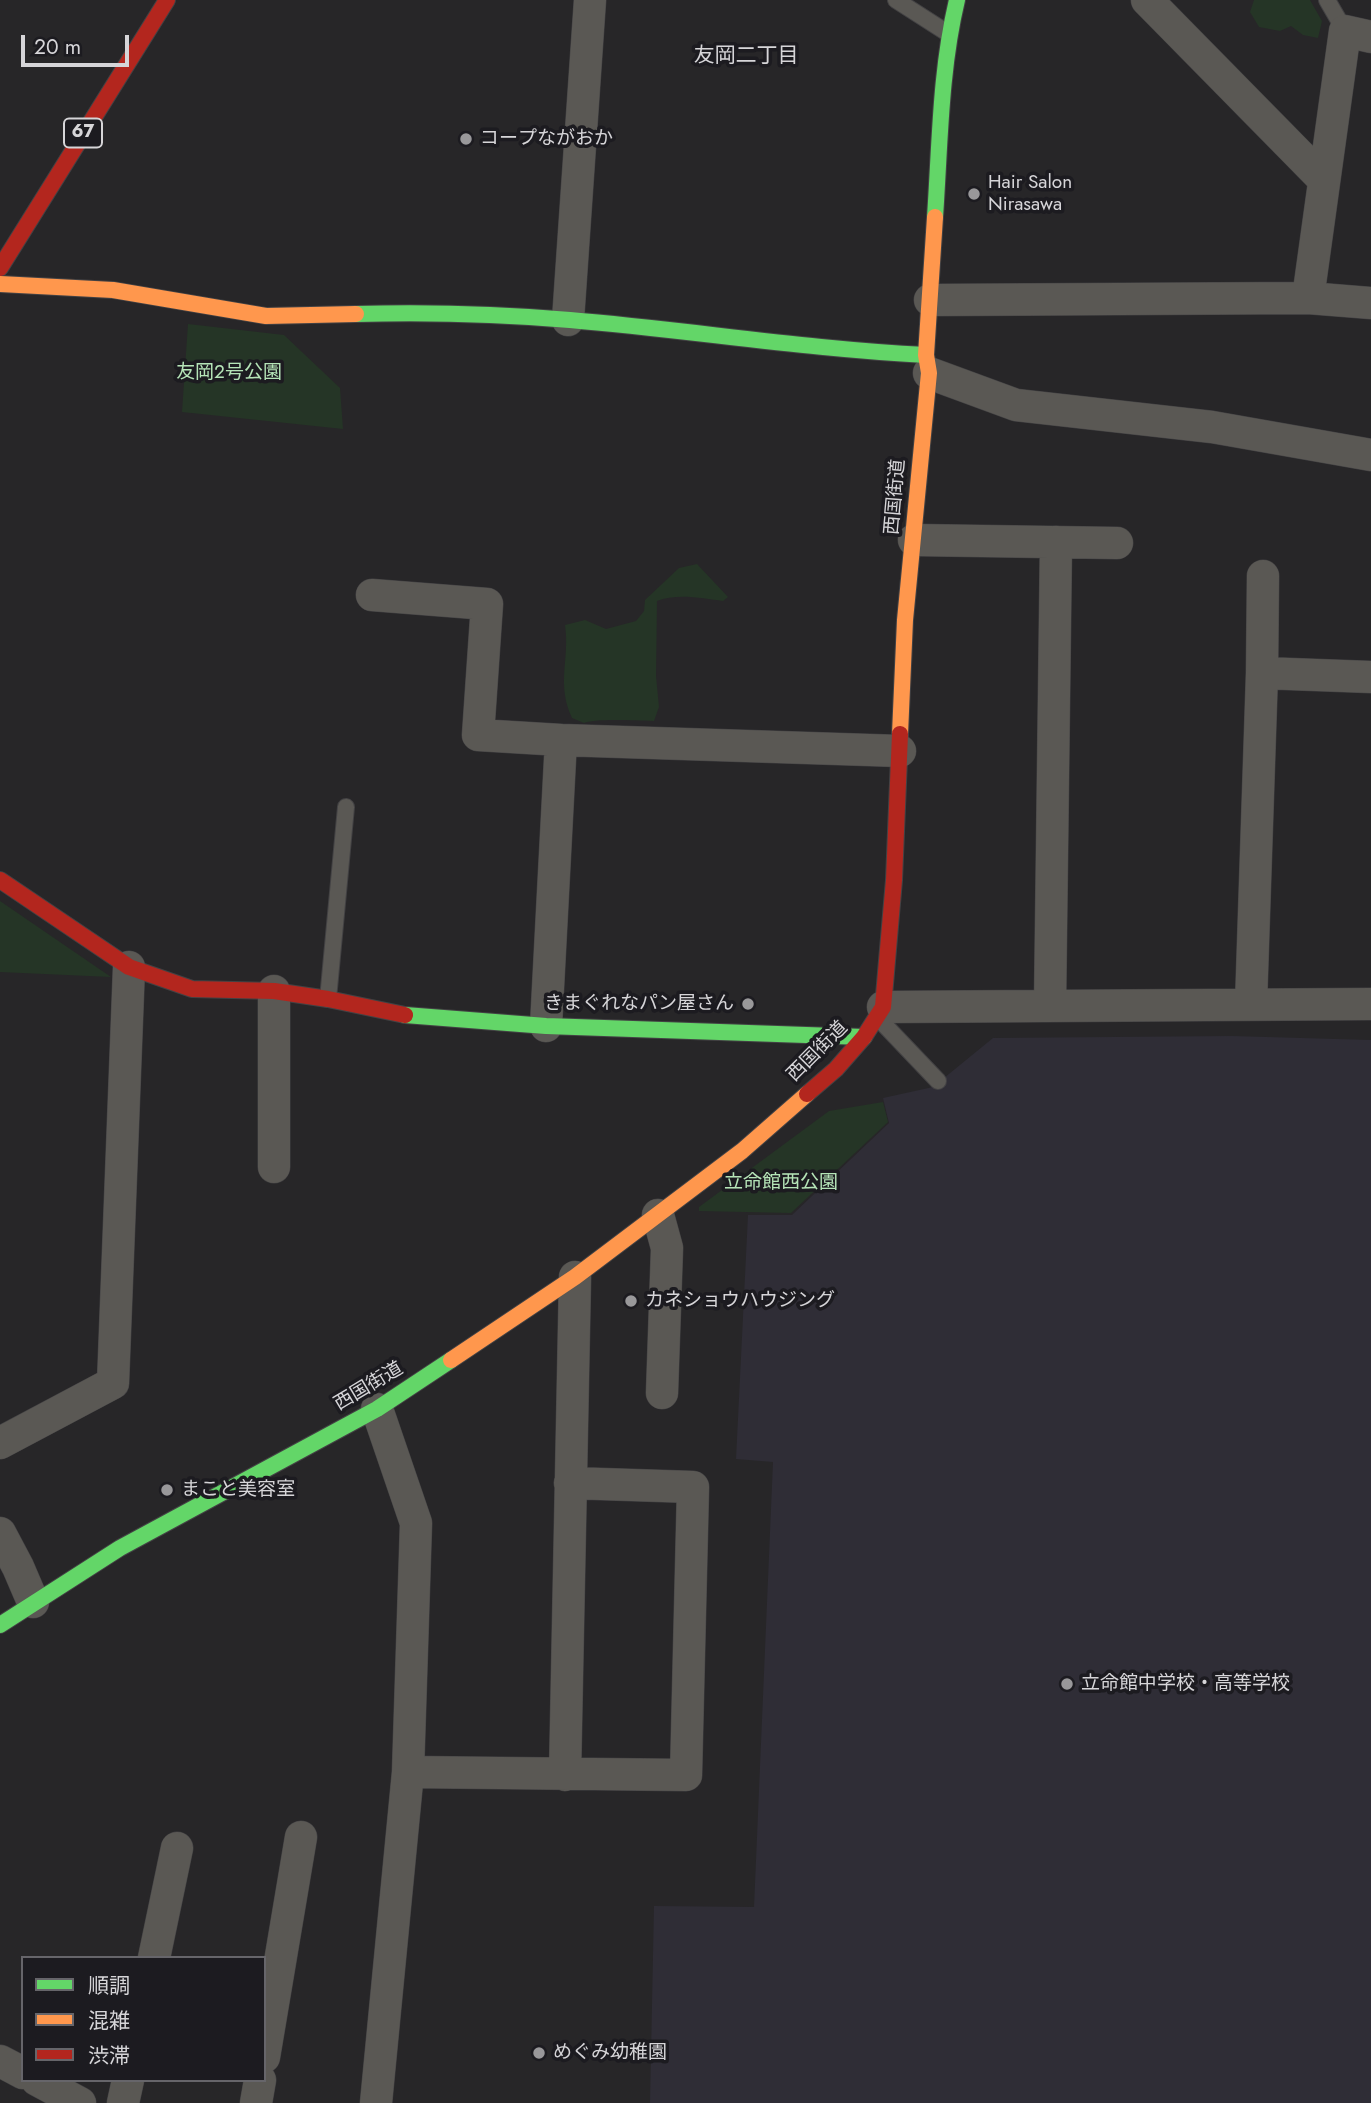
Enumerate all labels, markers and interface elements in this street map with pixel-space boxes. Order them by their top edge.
scale bar [24,21,133,65]
text: 20 m [34,32,81,62]
district label: 友岡二丁目 [694,44,798,70]
road number: 67 [64,118,102,148]
place label: コープながおか [480,128,613,150]
marker: コープながおか [458,131,474,147]
place label: Hair Salon Nirasawa [988,172,1072,216]
marker: Hair Salon Nirasawa [966,186,982,202]
park label: 友岡2号公園 [176,362,282,384]
street label: 西国街道 [881,458,911,536]
place label: きまぐれなパン屋さん [544,993,734,1015]
marker: きまぐれなパン屋さん [740,996,756,1012]
street label: 西国街道 [783,1017,853,1087]
park label: 立命館西公園 [724,1172,838,1194]
place label: カネショウハウジング [645,1290,835,1312]
marker: カネショウハウジング [623,1293,639,1309]
street label: 西国街道 [331,1358,407,1416]
place label: まこと美容室 [181,1479,295,1501]
marker: まこと美容室 [159,1482,175,1498]
place label: 立命館中学校・高等学校 [1081,1673,1290,1695]
marker: 立命館中学校・高等学校 [1059,1676,1075,1692]
legend [21,1956,266,2082]
text: 順調 [88,1971,130,2001]
text: 混雑 [88,2006,130,2036]
text: 渋滞 [88,2041,130,2071]
place label: めぐみ幼稚園 [553,2042,667,2064]
marker: めぐみ幼稚園 [531,2045,547,2061]

